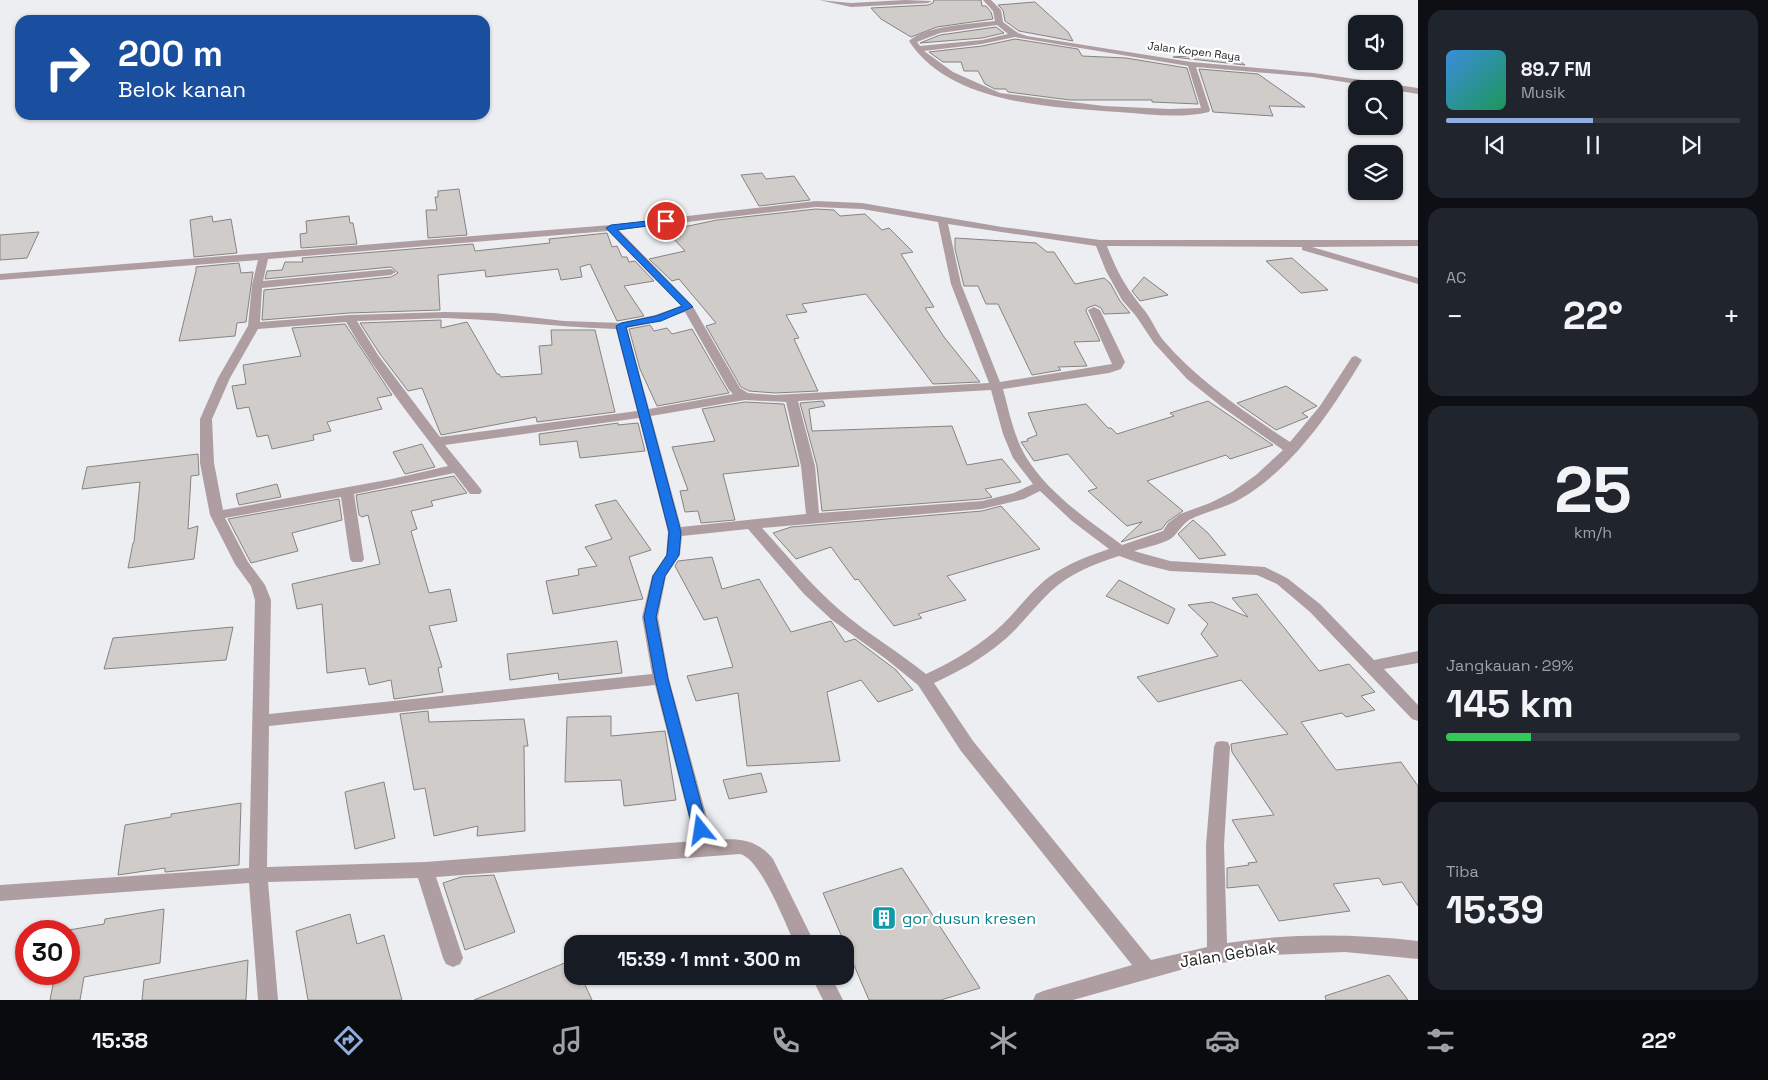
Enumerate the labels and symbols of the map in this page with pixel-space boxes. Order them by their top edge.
street label: Jalan Kopen Raya [1147,38,1242,64]
pin [645,200,687,242]
position arrow [674,803,726,855]
building icon: gor dusun kresen [871,905,897,931]
place label: gor dusun kresen [902,908,1036,929]
speed limit sign: 30 [15,920,80,985]
street label: Jalan Geblak [1178,936,1278,972]

